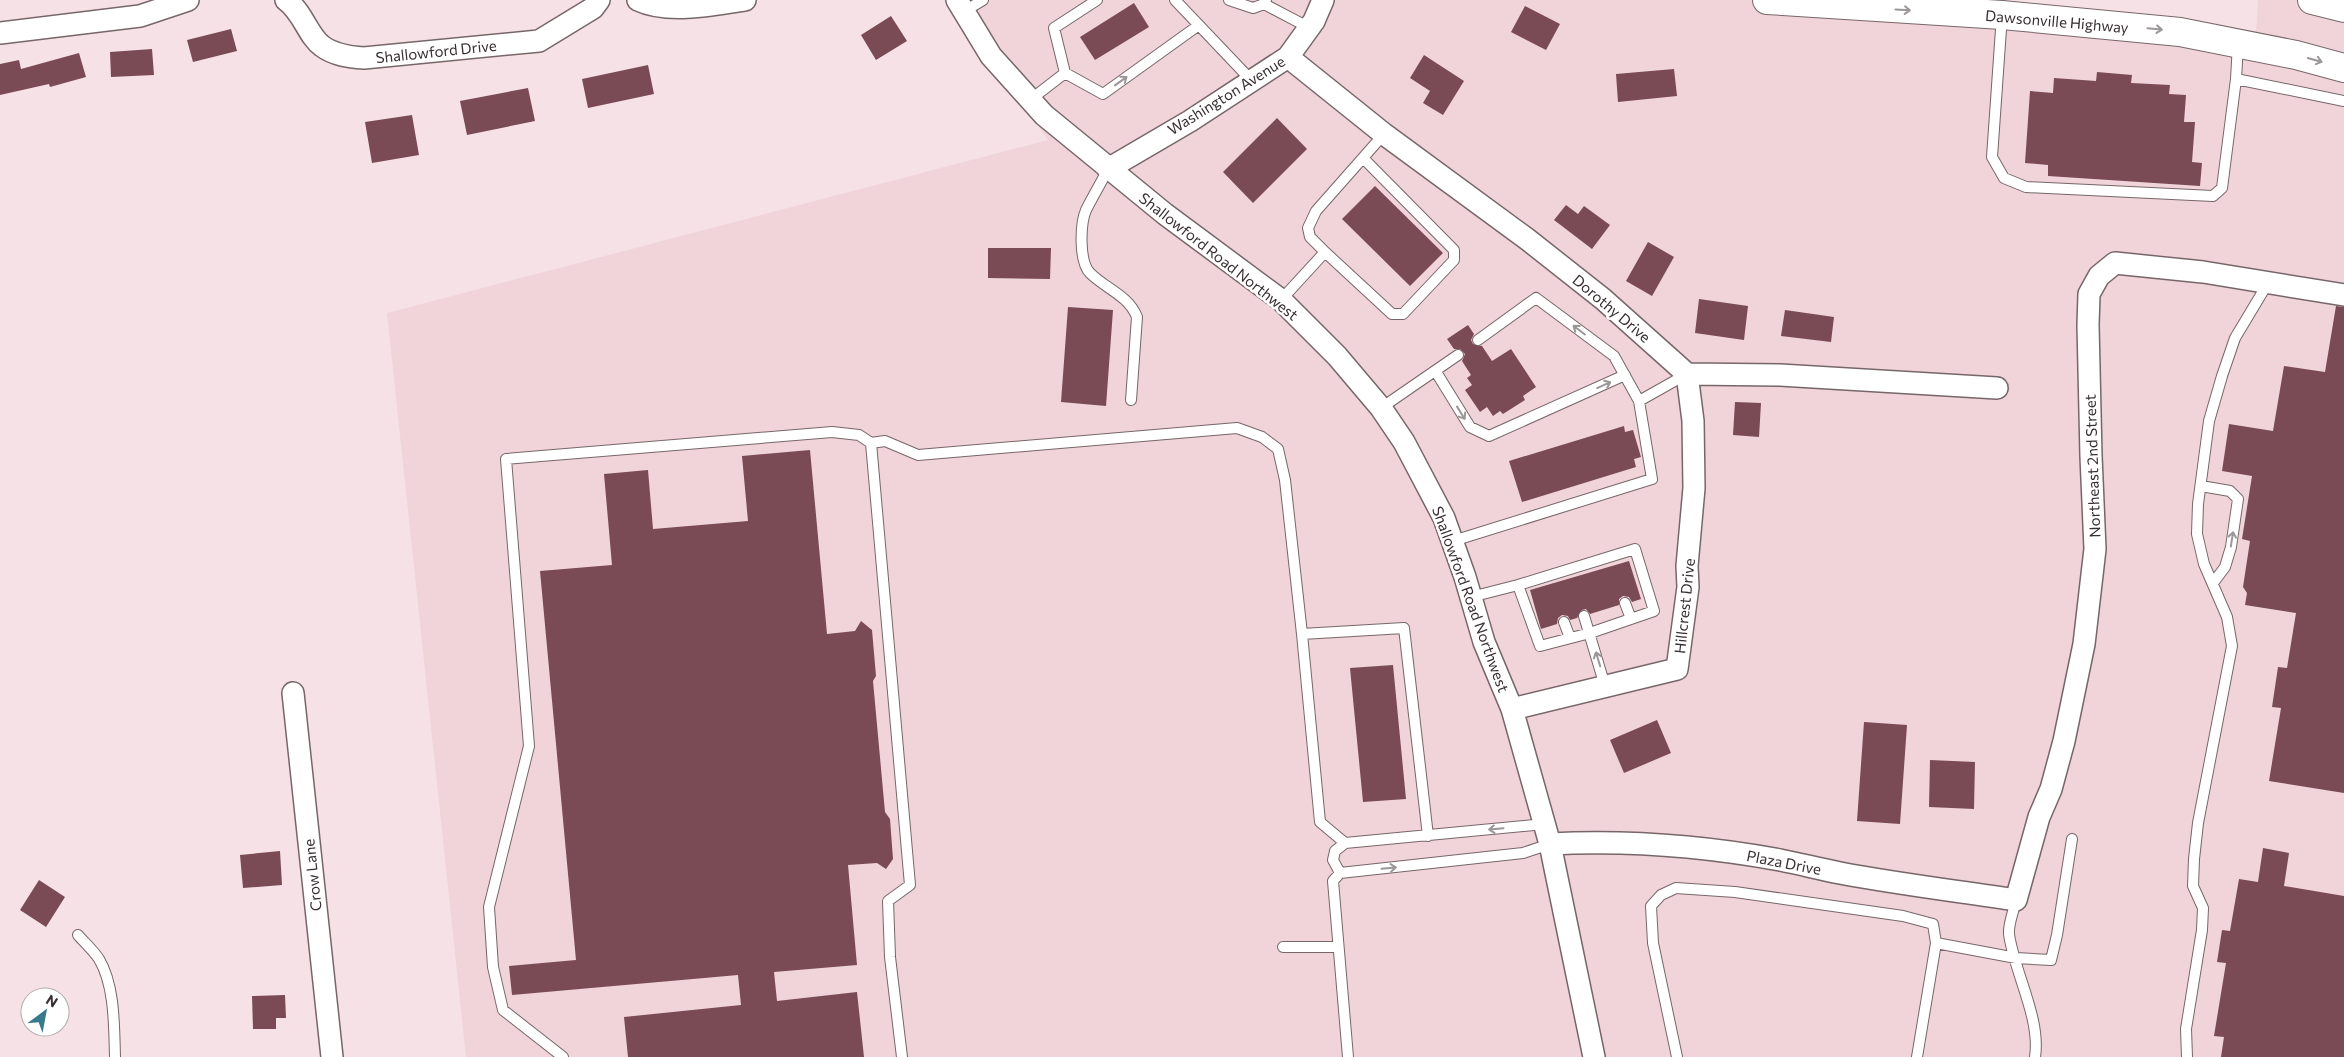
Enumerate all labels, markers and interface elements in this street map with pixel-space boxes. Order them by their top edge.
one-way arrow [1895,6,1911,15]
street label: Dawsonville Highway [1985,6,2130,36]
one-way arrow [2147,25,2163,34]
street label: Shallowford Drive [375,36,497,66]
street label: Washington Avenue [1164,52,1288,138]
one-way arrow [2306,56,2322,65]
one-way arrow [1114,76,1128,86]
street label: Shallowford Road Northwest [1136,188,1302,324]
street label: Dorothy Drive [1569,270,1655,346]
one-way arrow [1573,324,1586,335]
one-way arrow [1596,379,1611,389]
street label: Northeast 2nd Street [2081,394,2103,538]
one-way arrow [1457,406,1467,420]
street label: Shallowford Road Northwest [1429,504,1513,694]
one-way arrow [2227,531,2237,547]
street label: Hillcrest Drive [1670,557,1698,655]
one-way arrow [1592,652,1602,668]
one-way arrow [1488,824,1504,834]
street label: Crow Lane [299,838,325,912]
street label: Plaza Drive [1745,846,1823,878]
one-way arrow [1381,863,1397,873]
north arrow [20,987,70,1037]
text: N [43,991,61,1011]

